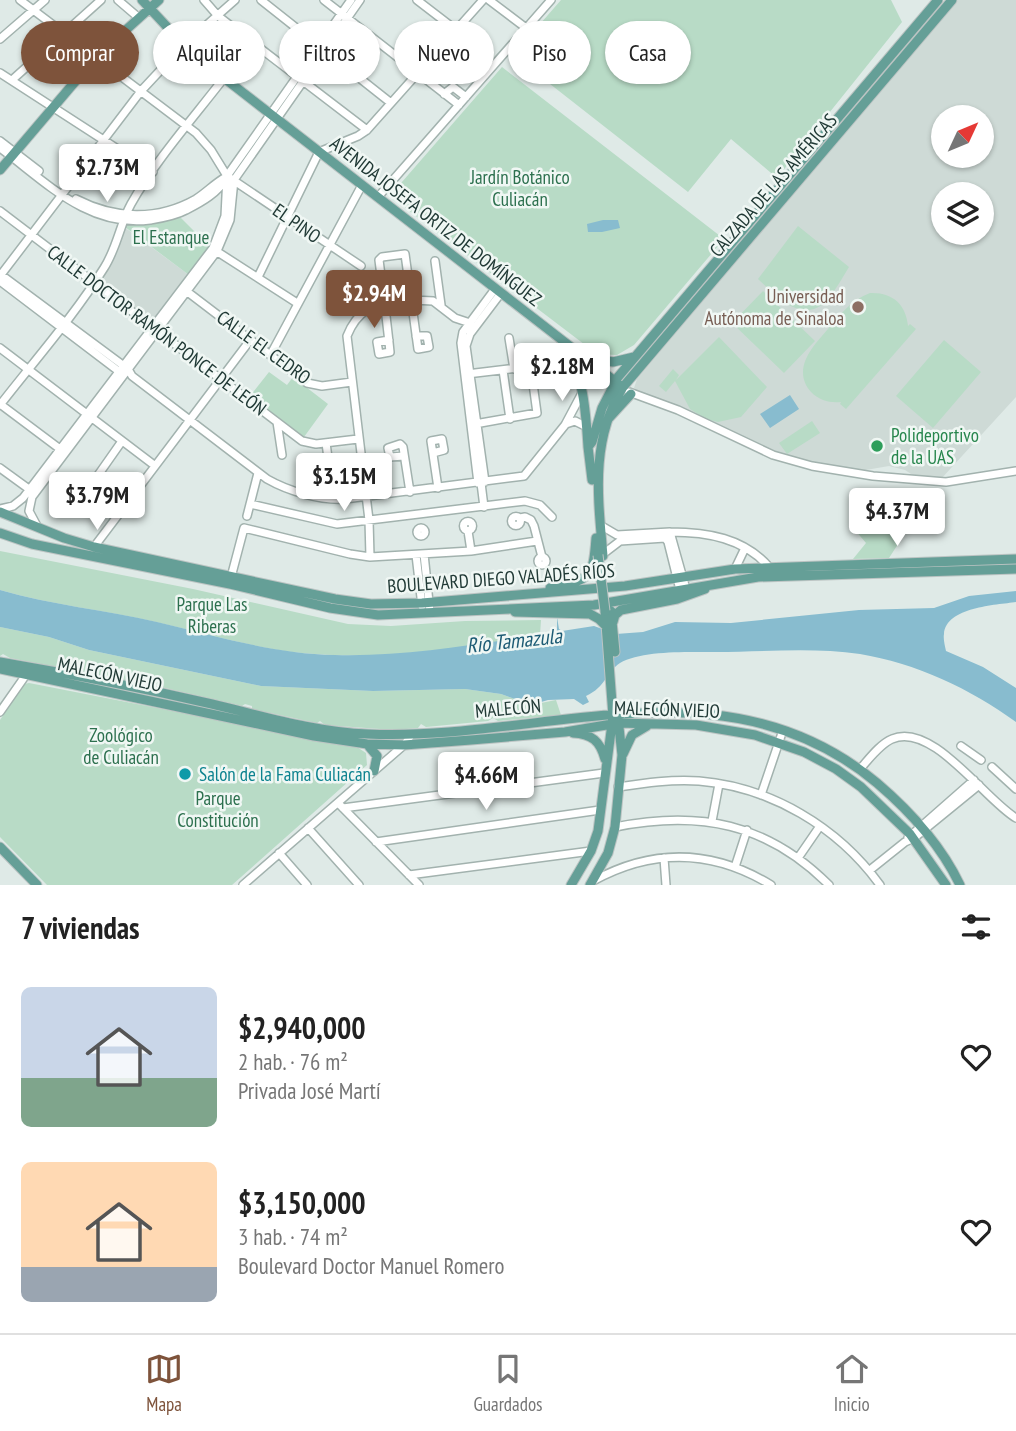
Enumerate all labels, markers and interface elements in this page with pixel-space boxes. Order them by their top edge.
chip: Comprar [21,21,139,84]
chip: Alquilar [153,21,265,84]
chip: Filtros [279,21,380,84]
chip: Nuevo [394,21,494,84]
chip: Piso [508,21,591,84]
chip: Casa [605,21,691,84]
north arrow [931,105,994,168]
map controls [931,105,994,245]
street label: CALZADA DE LAS AMÉRICAS [704,108,842,262]
street label: AVENIDA JOSEFA ORTIZ DE DOMÍNGUEZ [325,131,547,311]
pin: $2.73M [50,144,164,204]
text: $2.73M [75,152,139,181]
park label: Jardín Botánico Culiacán [469,165,570,211]
button: layers [931,182,994,245]
street label: EL PINO [268,198,326,248]
park label: El Estanque [133,225,209,249]
street label: CALLE DOCTOR RAMÓN PONCE DE LEÓN [43,240,271,420]
pin: $2.94M [317,270,431,330]
text: $2.94M [342,278,406,307]
place label: Universidad Autónoma de Sinaloa [704,284,844,330]
marker: Universidad Autónoma de Sinaloa [850,299,866,315]
street label: CALLE EL CEDRO [212,305,316,389]
pin: $2.18M [505,344,619,403]
text: $2.18M [530,351,594,380]
place label: Polideportivo de la UAS [891,423,979,469]
marker: Polideportivo de la UAS [869,438,885,454]
pin: $3.15M [287,454,401,513]
text: $3.15M [312,461,376,490]
pin: $3.79M [40,472,154,532]
text: $3.79M [65,480,129,509]
pin: $4.37M [840,489,954,548]
text: $4.37M [865,496,929,525]
street label: BOULEVARD DIEGO VALADÉS RÍOS [387,558,615,598]
park label: Parque Las Riberas [177,592,247,638]
water label: Río Tamazula [465,622,565,659]
street label: MALECÓN VIEJO [56,651,164,697]
street label: MALECÓN [474,693,542,723]
street label: MALECÓN VIEJO [614,695,720,723]
park label: Zoológico de Culiacán [83,723,159,769]
pin: $4.66M [429,752,543,812]
text: $4.66M [454,760,518,789]
place label: Salón de la Fama Culiacán [199,762,371,786]
marker: Salón de la Fama Culiacán [177,766,193,782]
park label: Parque Constitución [177,786,259,832]
text: 7 viviendas [21,908,140,947]
icon: filters [957,908,995,946]
text: $2,940,000 [238,1008,366,1047]
icon: home [77,1015,161,1099]
icon: heart [957,1038,995,1076]
text: 2 hab. · 76 m² [238,1047,348,1076]
text: Privada José Martí [238,1076,381,1105]
text: $3,150,000 [238,1183,366,1222]
icon: home [77,1190,161,1274]
icon: heart [957,1213,995,1251]
text: 3 hab. · 74 m² [238,1222,348,1251]
text: Boulevard Doctor Manuel Romero [238,1251,504,1280]
tab: Mapa [145,1350,183,1416]
tab: Guardados [473,1350,543,1416]
tab: Inicio [833,1350,871,1416]

